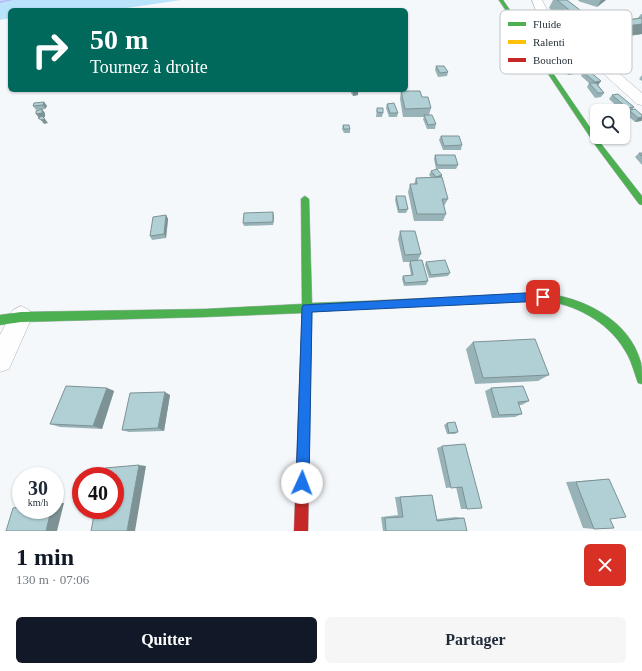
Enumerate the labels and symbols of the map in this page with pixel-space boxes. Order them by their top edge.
legend [500,10,632,74]
text: Fluide [533,18,561,30]
text: Ralenti [533,36,565,48]
text: Bouchon [533,54,573,66]
pin [526,280,560,314]
position arrow [281,462,323,504]
speed limit sign: 40 [72,467,124,519]

